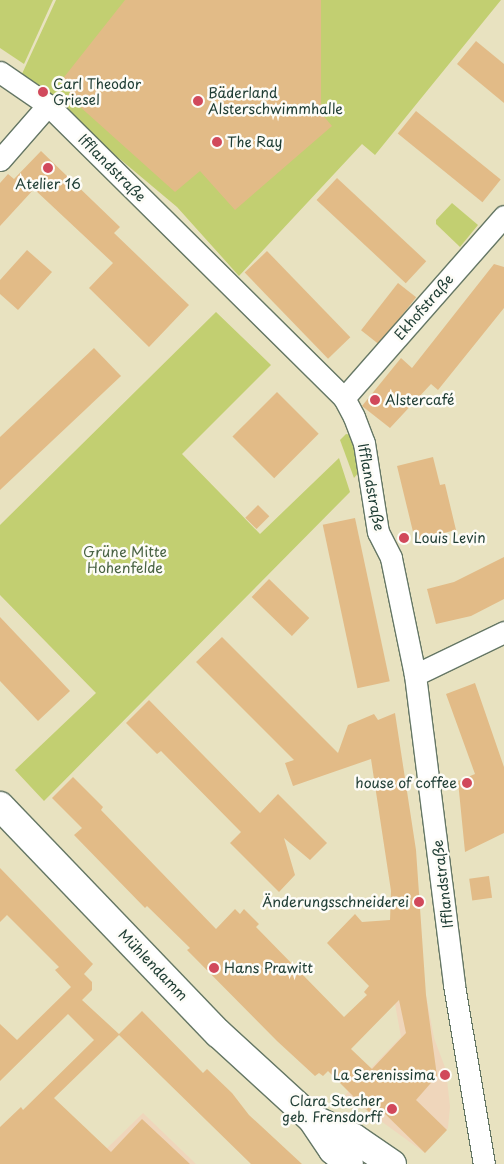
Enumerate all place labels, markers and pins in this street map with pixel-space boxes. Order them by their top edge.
place label: Carl Theodor Griesel [53,76,141,108]
place label: Bäderland Alsterschwimmhalle [208,85,343,118]
marker: Carl Theodor Griesel [37,86,49,98]
marker: Bäderland Alsterschwimmhalle [192,95,204,107]
place label: The Ray [227,134,283,150]
marker: The Ray [211,136,223,148]
marker: Atelier 16 [42,162,54,174]
place label: Atelier 16 [15,176,81,192]
place label: Alstercafé [385,392,454,408]
marker: Alstercafé [369,394,381,406]
place label: Louis Levin [414,530,486,546]
marker: Louis Levin [398,532,410,544]
place label: house of coffee [355,775,457,791]
marker: house of coffee [461,777,473,789]
place label: Änderungsschneiderei [262,894,409,910]
marker: Änderungsschneiderei [413,896,425,908]
place label: Hans Prawitt [224,960,313,976]
marker: Hans Prawitt [208,962,220,974]
place label: La Serenissima [333,1067,435,1083]
marker: La Serenissima [439,1069,451,1081]
place label: Clara Stecher geb. Frensdorff [280,1093,382,1126]
marker: Clara Stecher geb. Frensdorff [386,1103,398,1115]

